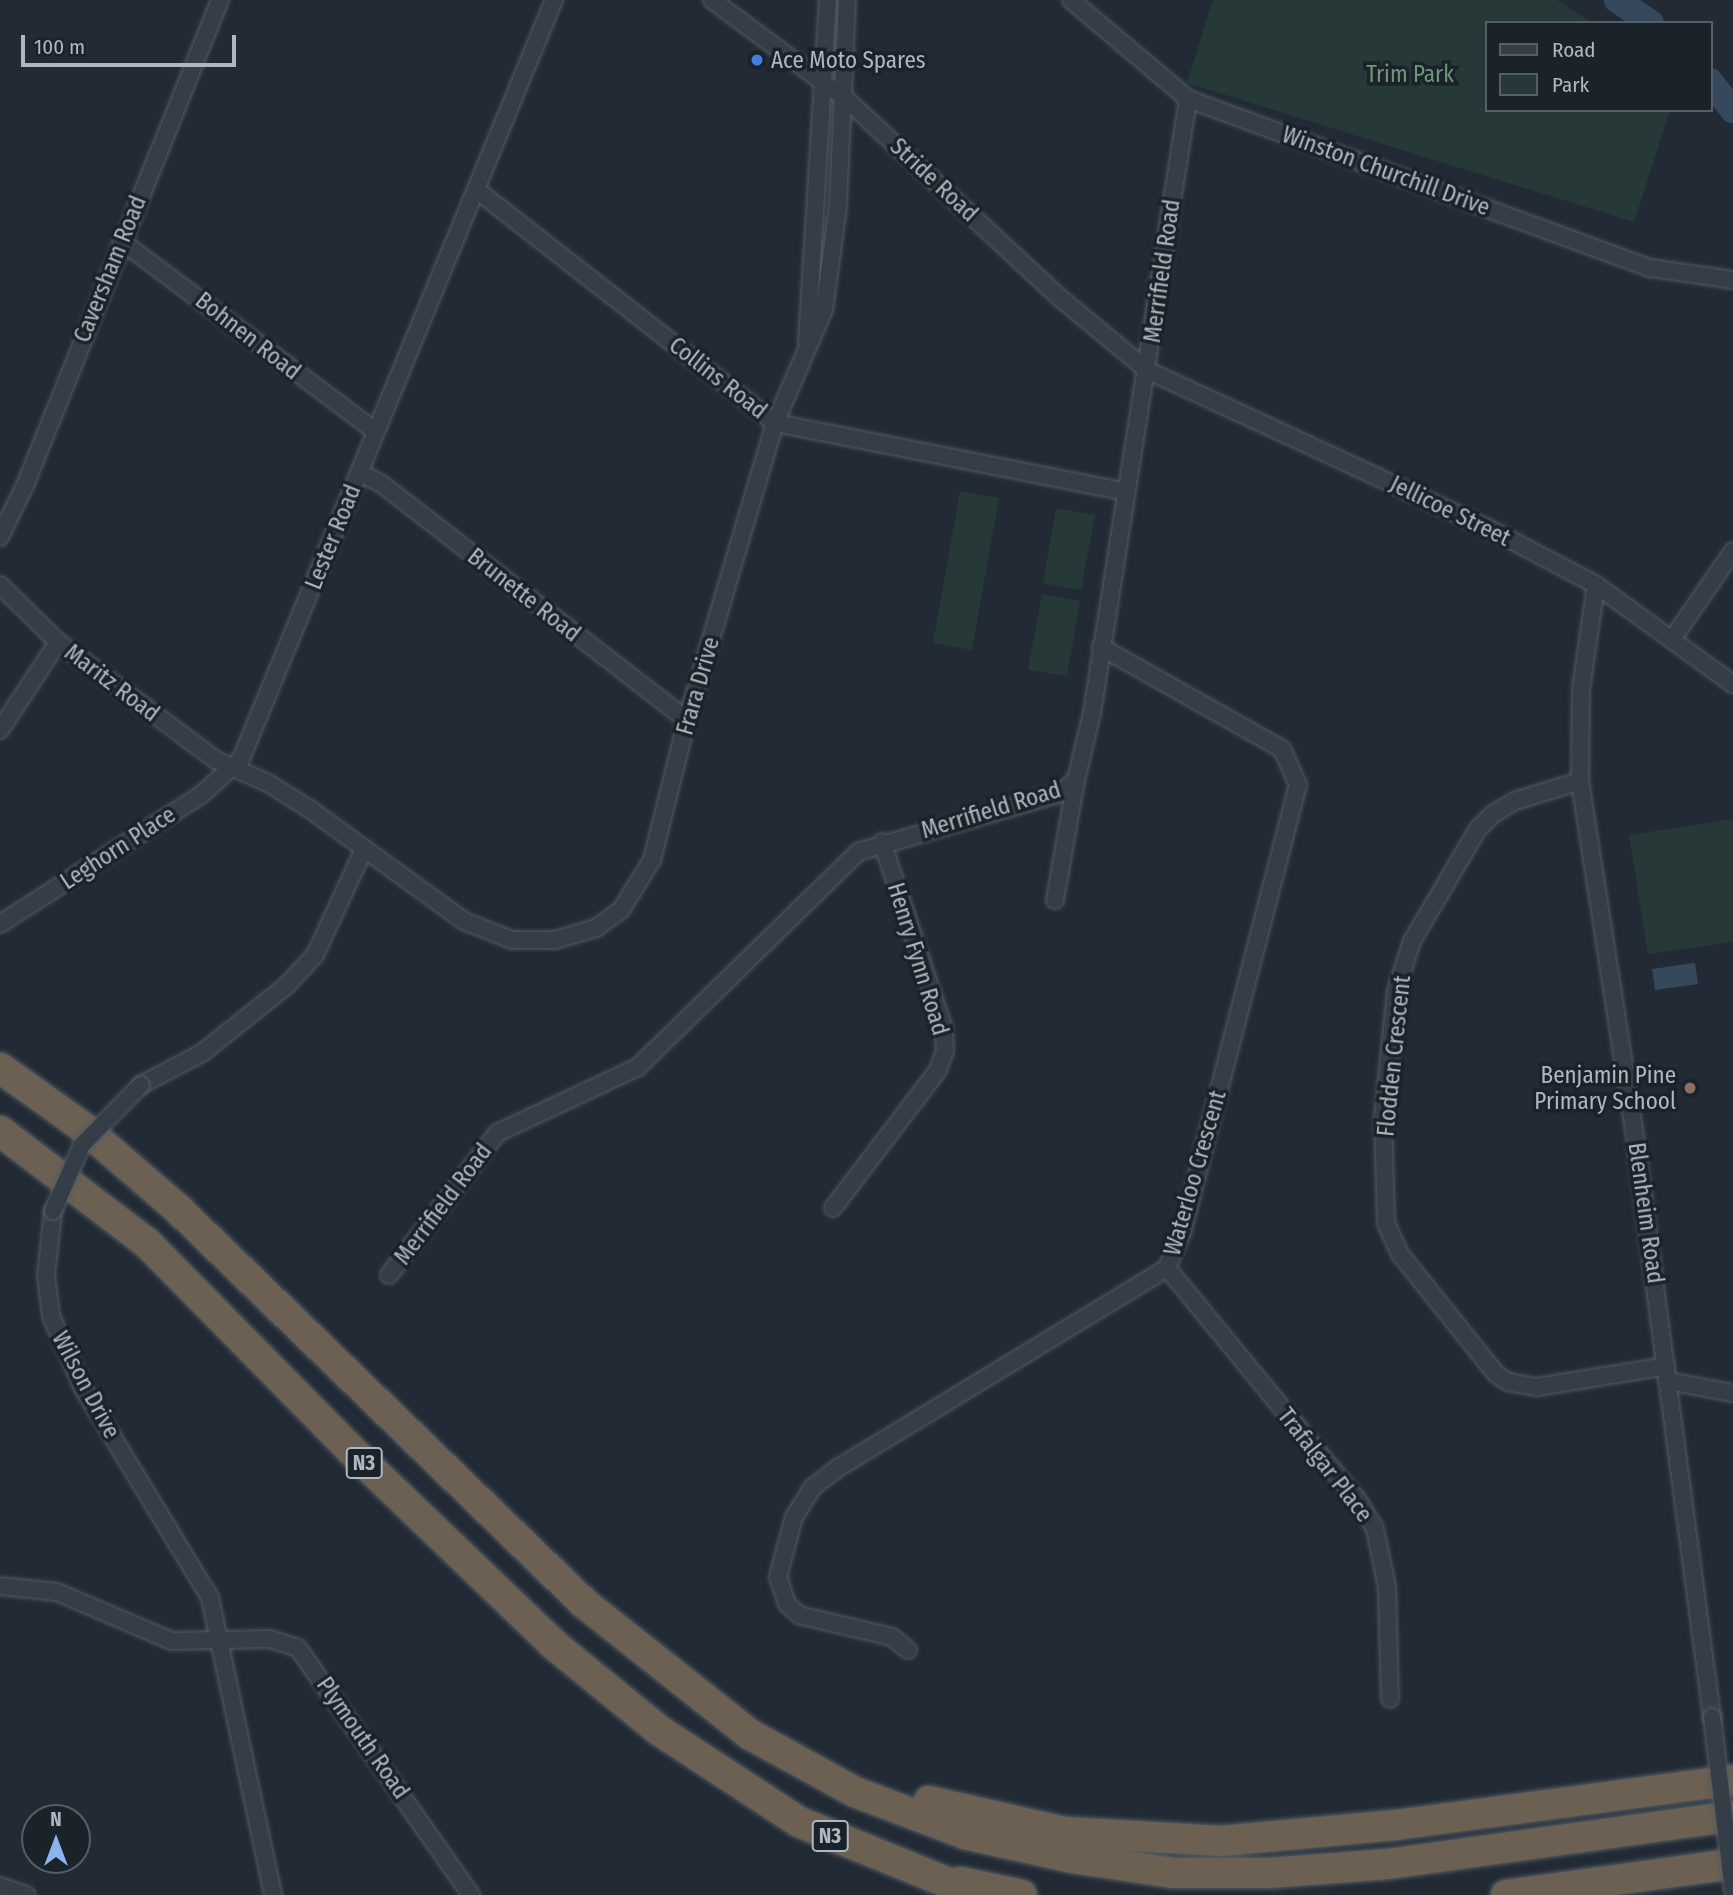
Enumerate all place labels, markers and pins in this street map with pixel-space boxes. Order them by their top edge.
place label: Ace Moto Spares [771,46,926,74]
marker: Ace Moto Spares [749,52,765,68]
place label: Benjamin Pine Primary School [1534,1061,1676,1115]
marker: Benjamin Pine Primary School [1682,1080,1698,1096]

